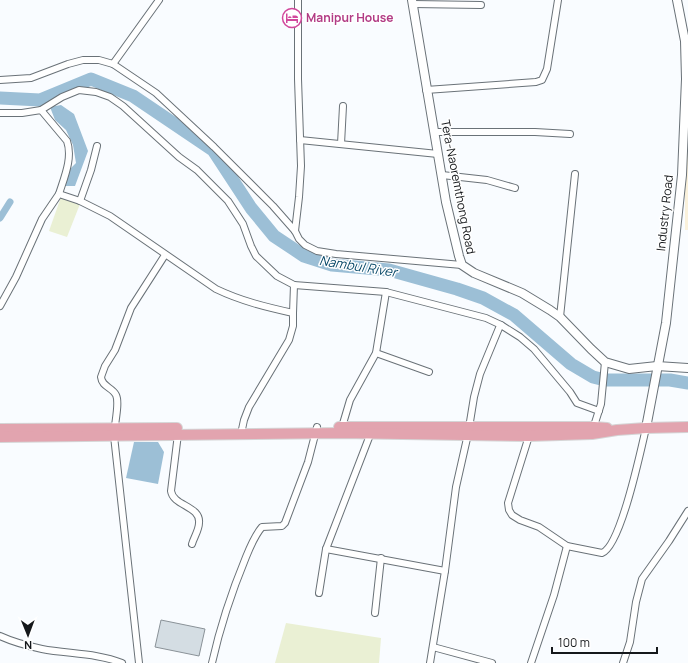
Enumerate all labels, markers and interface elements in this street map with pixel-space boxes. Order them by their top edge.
hotel icon: Manipur House [281,7,303,29]
place label: Manipur House [306,9,393,26]
street label: Tera-Naoremthong Road [437,118,480,255]
street label: Industry Road [652,174,677,252]
water label: Nambul River [318,251,400,281]
north arrow [8,615,48,655]
scale bar [552,629,657,655]
text: 100 m [558,634,590,651]
text: N [24,638,32,653]

